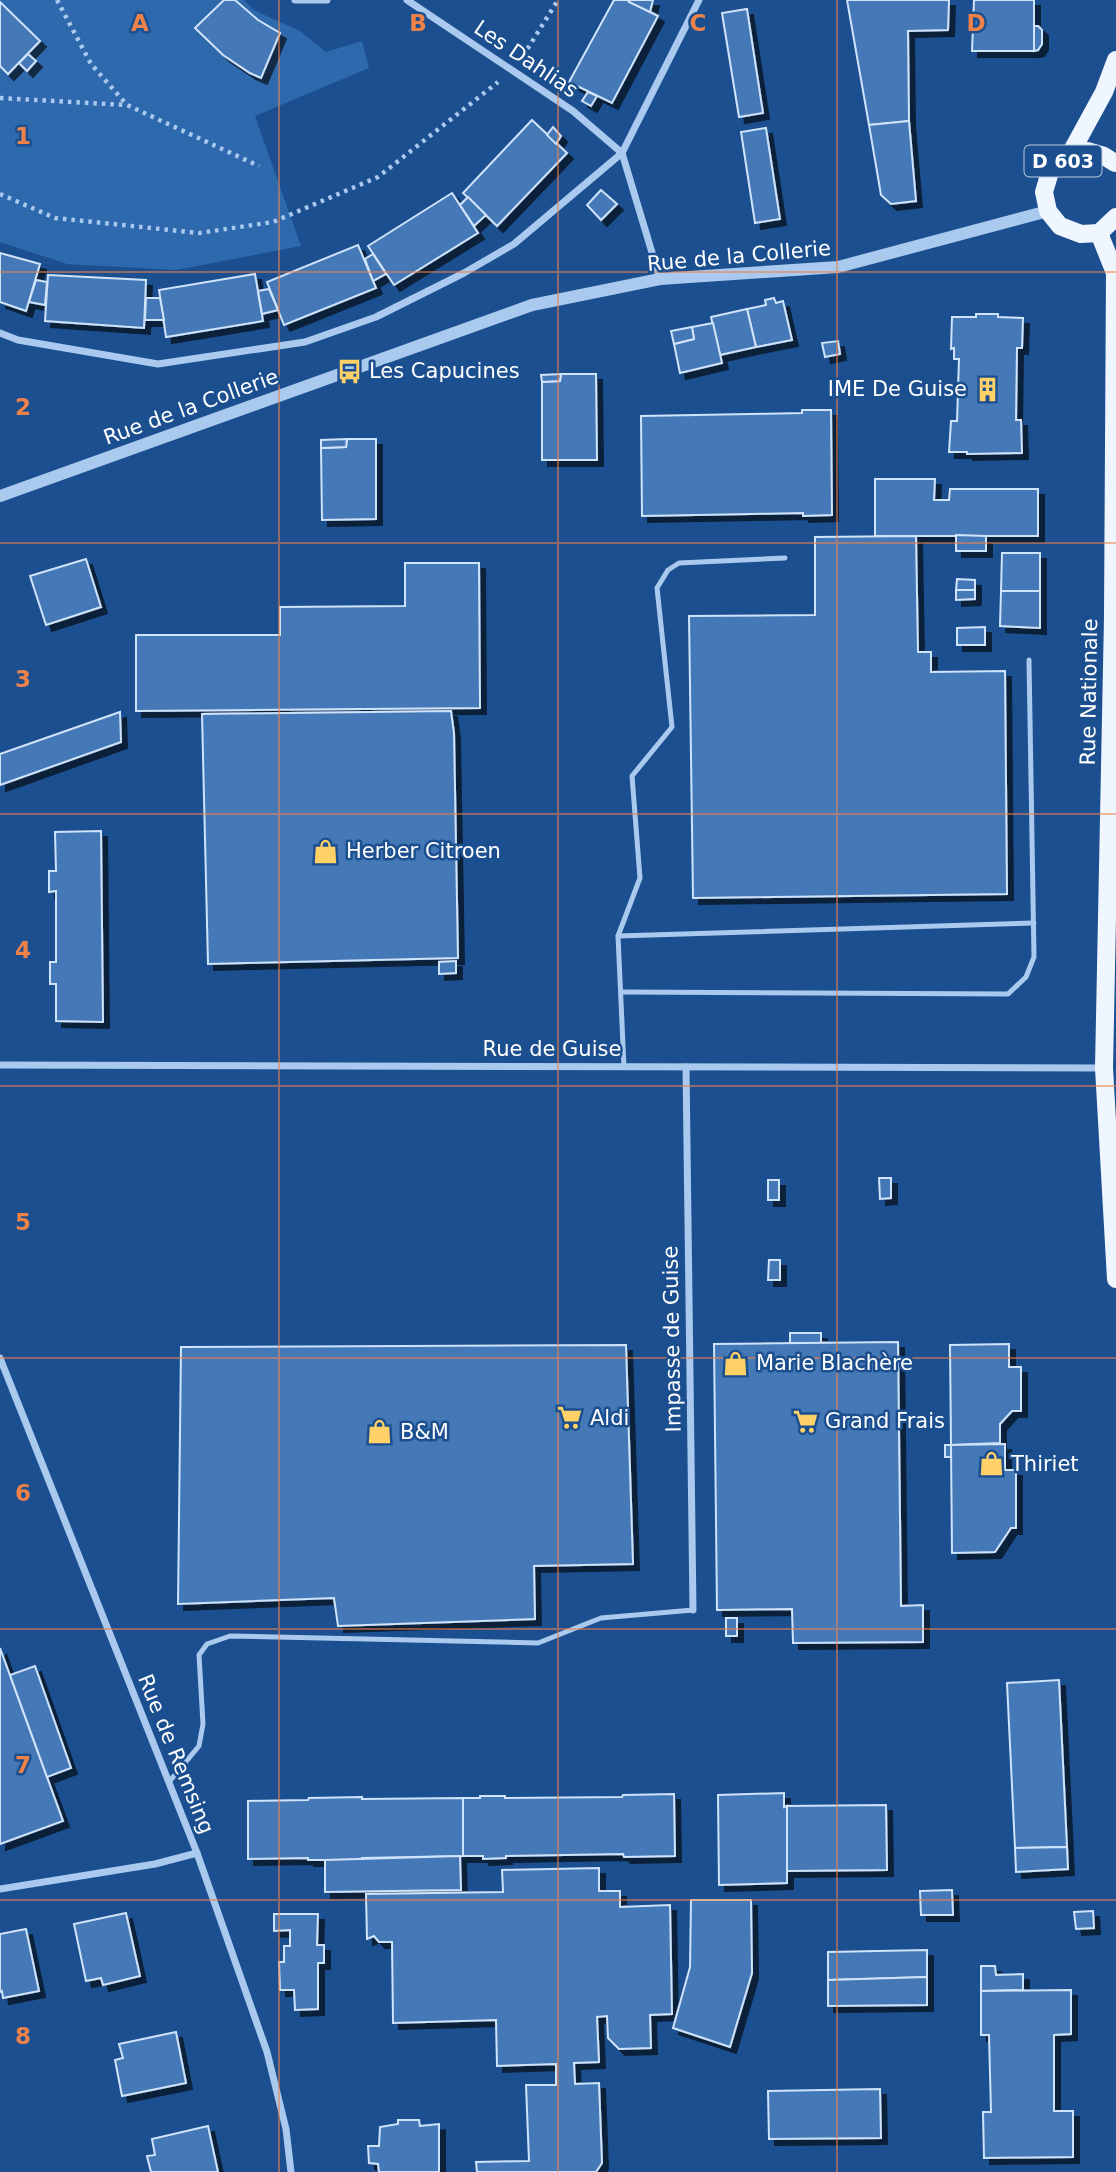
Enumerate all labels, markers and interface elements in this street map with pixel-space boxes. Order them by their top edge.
text: A [131,10,149,36]
text: B [409,10,427,36]
text: C [690,10,706,36]
text: D [966,10,986,36]
street label: Les Dahlias [470,16,582,102]
text: 1 [15,123,31,149]
road number: D 603 [1024,146,1102,176]
street label: Rue de la Collerie [646,236,832,276]
bus stop icon: Les Capucines [335,357,363,385]
place label: Les Capucines [369,359,520,383]
street label: Rue de la Collerie [100,364,282,450]
building icon: IME De Guise [973,375,1001,403]
place label: IME De Guise [828,377,967,401]
text: 2 [15,394,31,420]
street label: Rue Nationale [1076,618,1102,766]
text: 3 [15,666,31,692]
shop icon: Herber Citroen [312,837,340,865]
place label: Herber Citroen [346,839,501,863]
text: 4 [15,937,31,963]
street label: Rue de Guise [483,1037,621,1061]
text: 5 [15,1209,31,1235]
street label: Impasse de Guise [658,1246,686,1432]
shop icon: Marie Blachère [722,1349,750,1377]
place label: Marie Blachère [756,1351,913,1375]
supermarket icon: Aldi [556,1404,584,1432]
place label: Aldi [590,1406,629,1430]
supermarket icon: Grand Frais [791,1407,819,1435]
place label: Grand Frais [825,1409,945,1433]
shop icon: B&M [366,1418,394,1446]
place label: B&M [400,1420,449,1444]
shop icon: Thiriet [977,1450,1005,1478]
place label: Thiriet [1010,1452,1079,1476]
text: 6 [15,1480,31,1506]
street label: Rue de Remsing [133,1671,219,1837]
text: 7 [15,1752,31,1778]
text: 8 [15,2023,31,2049]

